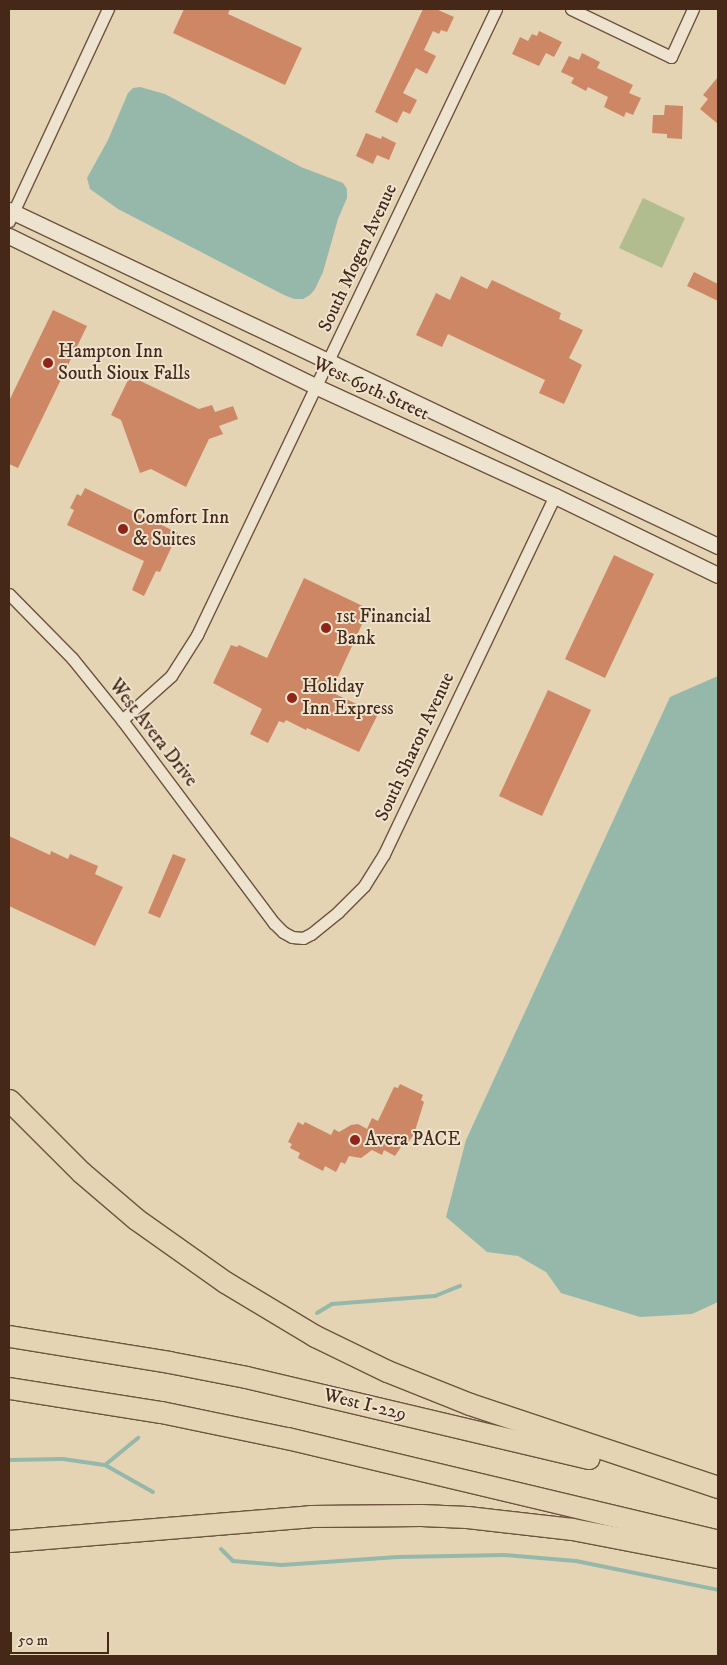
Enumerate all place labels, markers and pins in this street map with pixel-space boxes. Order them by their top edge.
place label: Hampton Inn South Sioux Falls [58,341,190,385]
marker: Hampton Inn South Sioux Falls [42,357,54,369]
place label: Comfort Inn & Suites [133,507,229,551]
marker: Comfort Inn & Suites [117,523,129,535]
place label: 1st Financial Bank [336,606,431,650]
marker: 1st Financial Bank [320,622,332,634]
place label: Holiday Inn Express [302,676,394,720]
marker: Holiday Inn Express [286,692,298,704]
place label: Avera PACE [365,1129,461,1151]
marker: Avera PACE [349,1134,361,1146]

